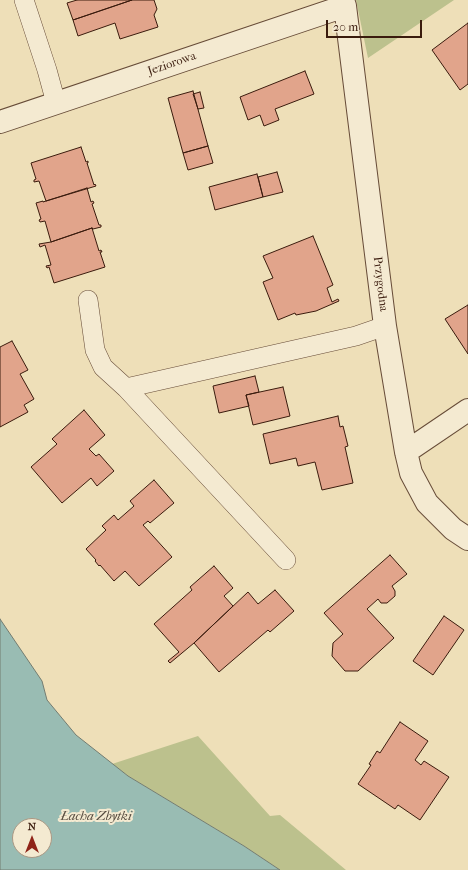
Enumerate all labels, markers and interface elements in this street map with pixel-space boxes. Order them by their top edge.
scale bar [328,12,424,38]
text: 20 m [333,20,358,34]
street label: Jeziorowa [146,49,198,79]
street label: Przygodna [369,256,391,312]
water label: Łacha Zbytki [60,809,132,825]
north arrow [12,818,52,858]
text: N [28,820,36,833]

